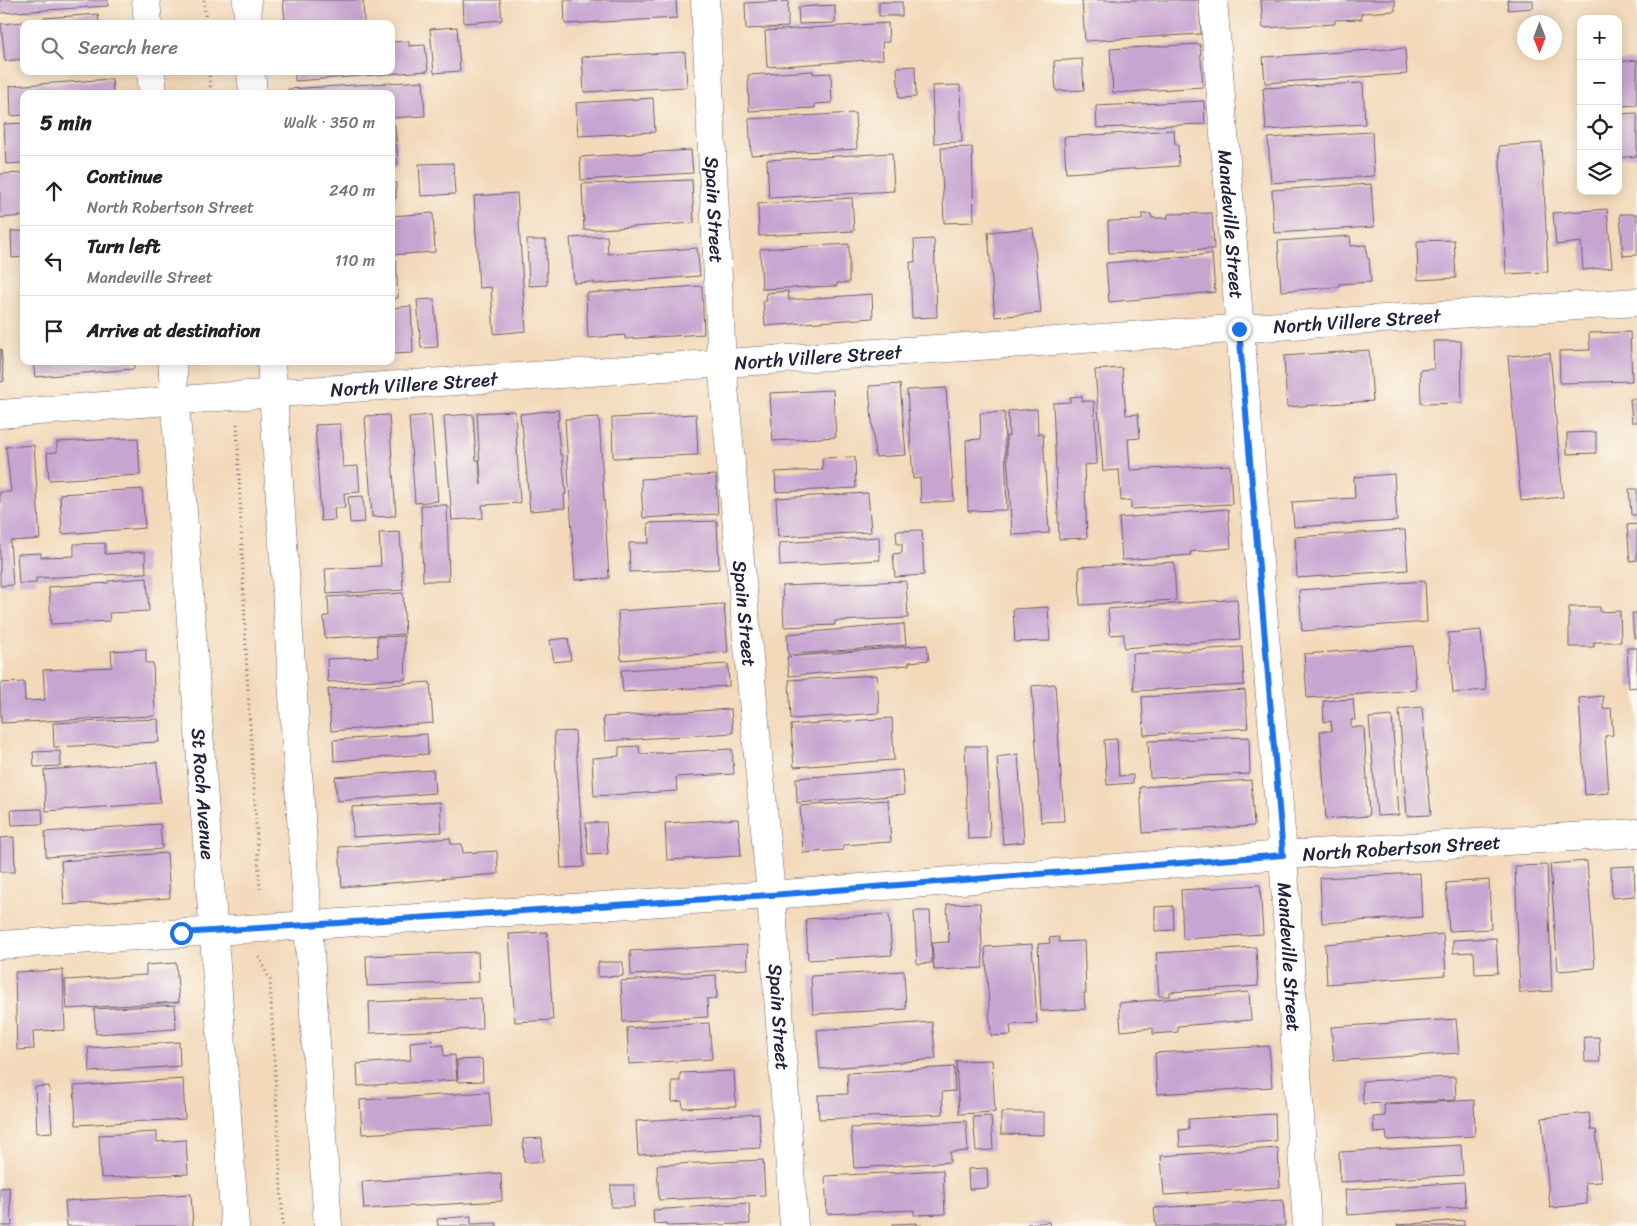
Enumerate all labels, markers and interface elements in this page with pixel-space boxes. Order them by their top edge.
north arrow [1517,15,1562,60]
map controls [1577,15,1622,195]
button: + [1577,15,1622,60]
search box [20,20,395,75]
text: Search here [78,31,178,64]
icon: search [38,34,66,62]
button: − [1577,60,1622,105]
text: 5 min [40,104,92,142]
button: locate [1577,105,1622,150]
text: Walk · 350 m [284,108,375,137]
street label: Mandeville Street [1209,148,1254,300]
button: layers [1577,150,1622,195]
street label: Spain Street [696,156,734,264]
text: Continue [87,160,163,193]
text: 240 m [329,176,375,205]
icon: ahead [40,177,68,205]
text: North Robertson Street [87,193,254,222]
text: Turn left [87,230,160,263]
text: 110 m [335,246,375,275]
icon: left [40,247,68,275]
text: Mandeville Street [87,263,213,292]
street label: North Villere Street [1272,299,1443,343]
text: Arrive at destination [87,314,260,347]
icon: arrive [40,317,68,345]
route end [1228,318,1251,341]
street label: North Villere Street [733,335,904,379]
street label: North Villere Street [329,362,500,406]
street label: Spain Street [724,559,766,668]
street label: St Roch Avenue [182,727,225,861]
street label: North Robertson Street [1302,825,1502,870]
street label: Mandeville Street [1268,881,1311,1033]
route start [170,922,193,945]
street label: Spain Street [759,963,800,1071]

